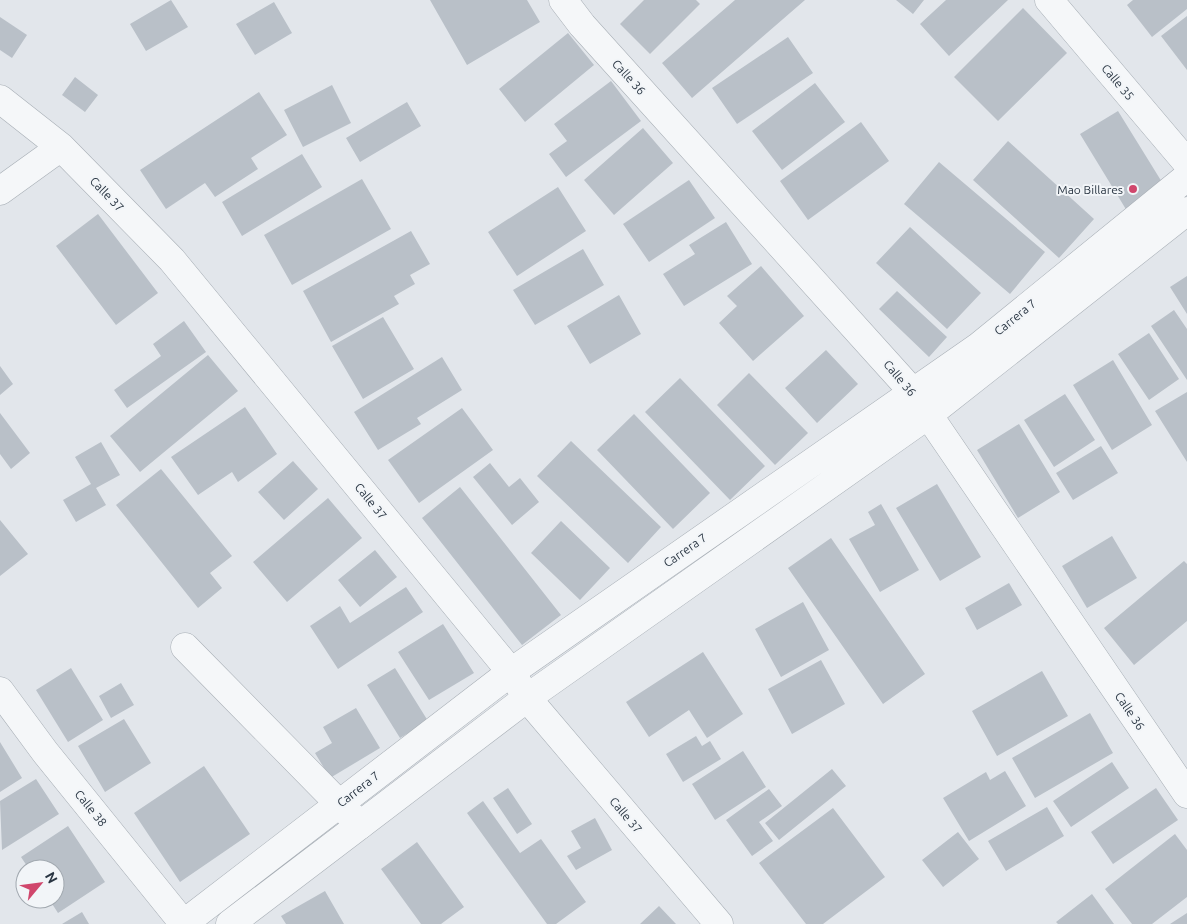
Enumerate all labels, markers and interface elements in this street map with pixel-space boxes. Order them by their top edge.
street label: Calle 36 [610,57,648,97]
street label: Calle 35 [1099,61,1137,103]
street label: Calle 37 [87,174,127,214]
place label: Mao Billares [1057,183,1123,196]
marker: Mao Billares [1127,183,1139,195]
street label: Carrera 7 [992,296,1038,338]
street label: Calle 36 [881,357,919,399]
street label: Calle 37 [353,480,389,522]
street label: Carrera 7 [661,530,709,570]
street label: Calle 36 [1113,690,1147,733]
street label: Carrera 7 [335,769,381,809]
street label: Calle 38 [73,787,110,829]
street label: Calle 37 [607,794,645,836]
north arrow [15,859,65,909]
text: N [42,869,61,886]

